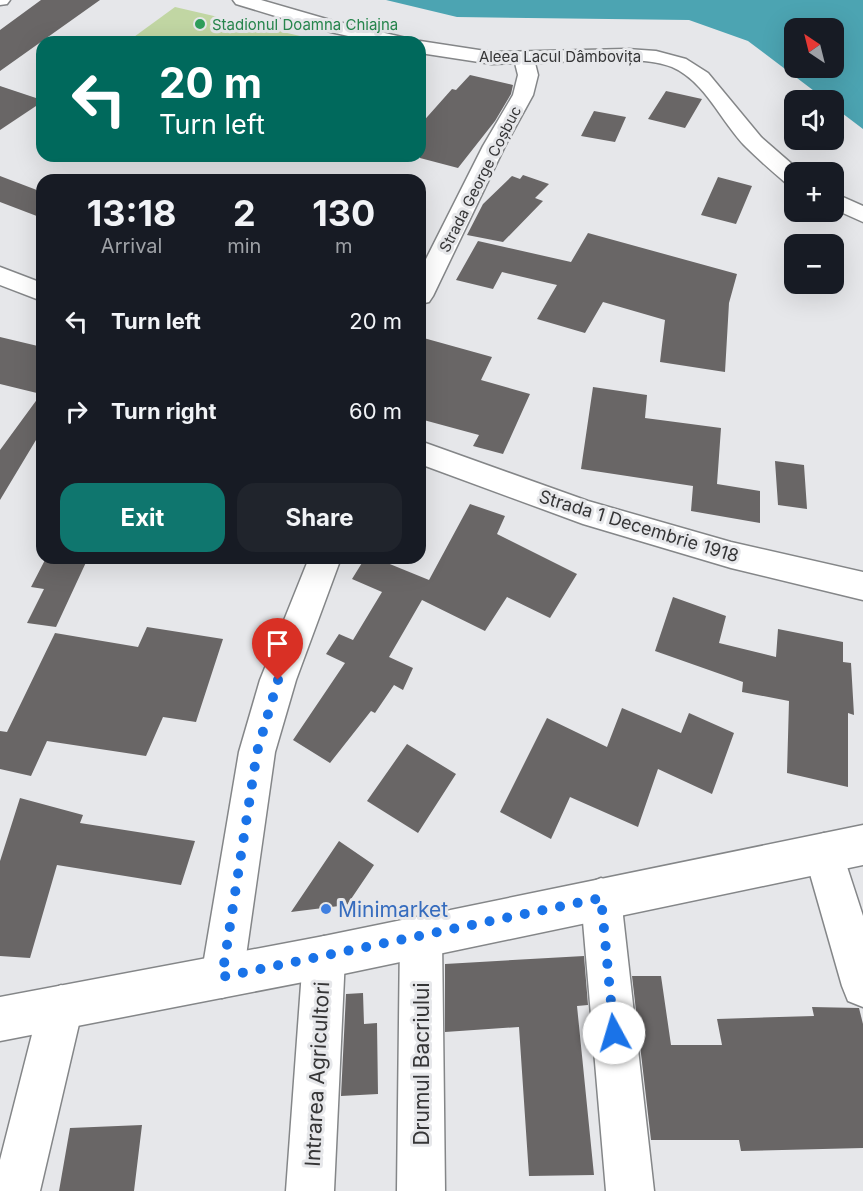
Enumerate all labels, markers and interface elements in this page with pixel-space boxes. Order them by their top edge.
place label: Stadionul Doamna Chiajna [212,15,398,34]
marker: Stadionul Doamna Chiajna [193,17,207,31]
north arrow [784,18,844,78]
map controls [784,18,844,294]
street label: Aleea Lacul Dâmbovița [479,47,641,66]
text: 20 m [159,57,262,108]
icon: left [60,60,138,138]
button: sound [784,90,844,150]
street label: Strada George Coșbuc [435,103,525,255]
text: Turn left [159,108,265,141]
button: + [784,162,844,222]
text: 13:18 [87,191,177,235]
text: 2 [233,191,256,235]
text: 130 [312,191,375,235]
text: Arrival [101,234,162,258]
text: min [227,234,261,258]
text: m [335,234,352,258]
button: − [784,234,844,294]
icon: left [60,305,93,338]
text: Turn left [111,308,201,334]
text: 20 m [349,308,402,334]
icon: right [60,395,93,428]
text: Turn right [111,398,217,424]
text: 60 m [349,398,402,424]
button: Exit [60,483,225,552]
button: Share [237,483,402,552]
street label: Strada 1 Decembrie 1918 [537,486,741,566]
pin [252,618,303,680]
icon: arrive [261,627,294,660]
place label: Minimarket [338,897,448,922]
marker: Minimarket [319,902,333,916]
street label: Intrarea Agricultori [300,981,334,1167]
street label: Drumul Bacriului [409,982,434,1146]
position arrow [582,1001,646,1065]

